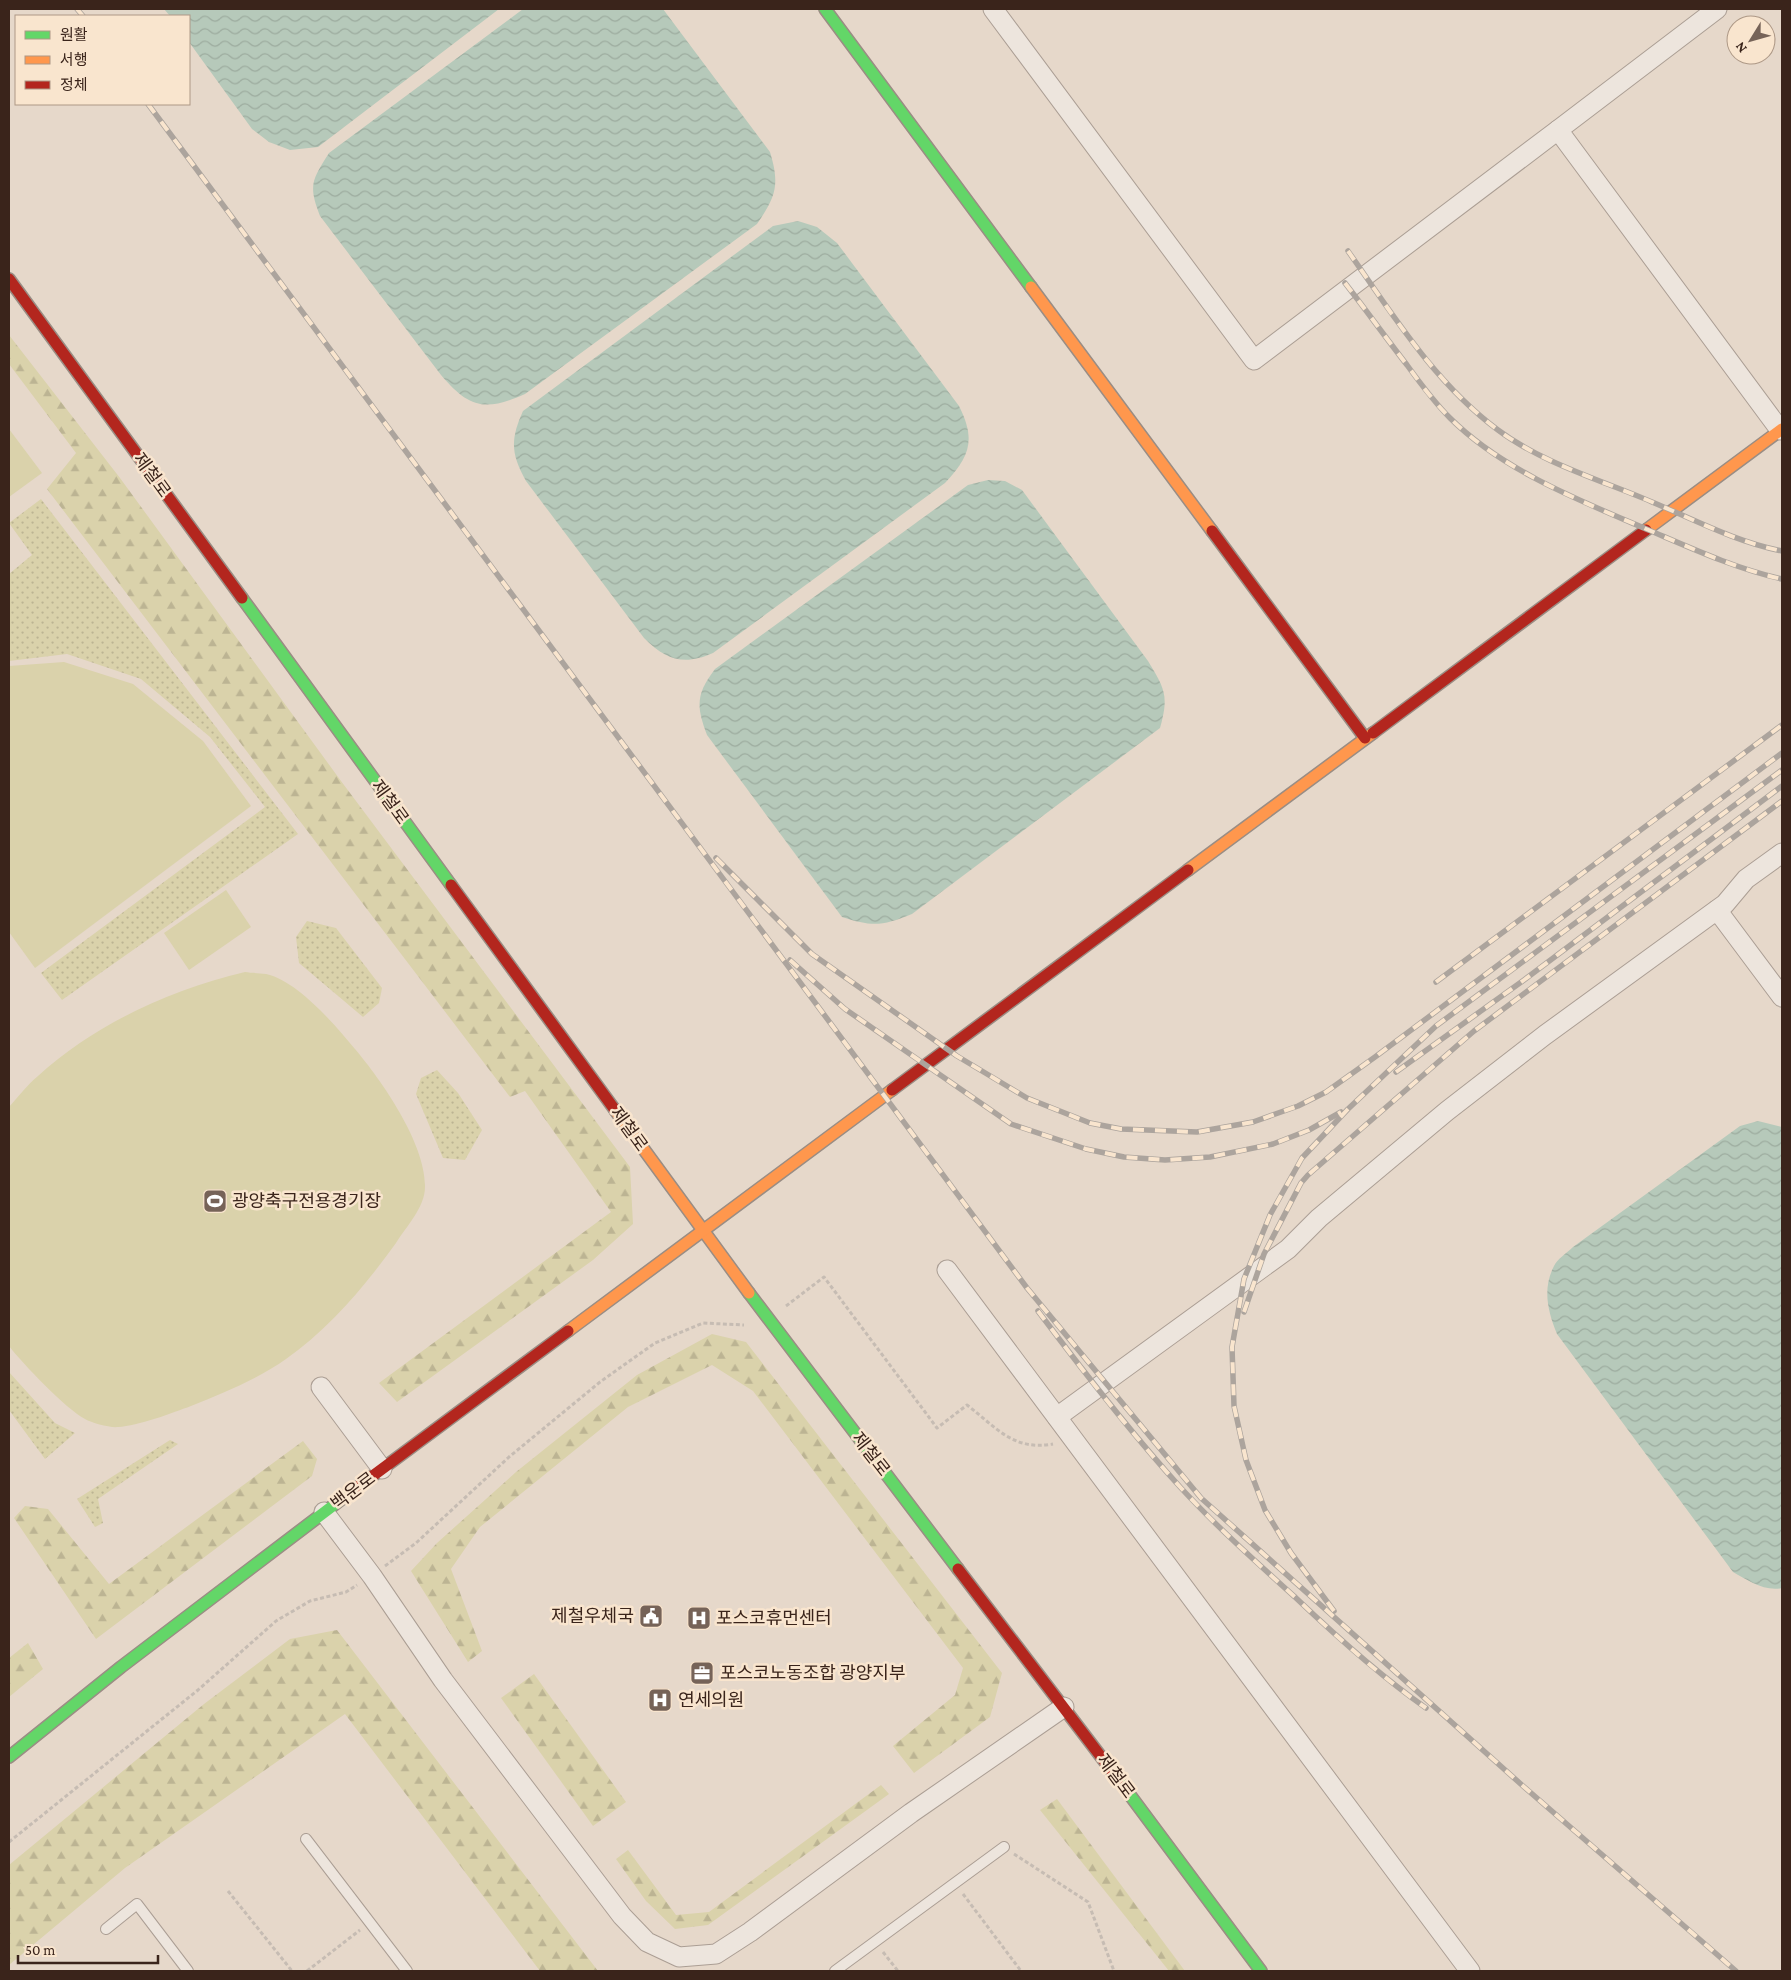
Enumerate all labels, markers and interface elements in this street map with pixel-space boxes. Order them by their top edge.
legend [15,15,190,105]
north arrow [1726,15,1776,65]
text: 원활 [60,27,88,43]
text: N [1731,39,1750,56]
text: 서행 [60,52,88,68]
text: 정체 [60,77,88,93]
street label: 제철로 [129,449,175,501]
street label: 제철로 [367,776,413,828]
street label: 제철로 [606,1103,652,1155]
sports icon: 광양축구전용경기장 [202,1188,228,1214]
place label: 광양축구전용경기장 [232,1191,381,1211]
street label: 제철로 [848,1428,894,1480]
street label: 백운로 [327,1468,379,1514]
public building icon: 제철우체국 [638,1603,664,1629]
hospital icon: 포스코휴먼센터 [686,1605,712,1631]
place label: 제철우체국 [551,1606,634,1626]
place label: 포스코휴먼센터 [716,1608,832,1628]
office icon: 포스코노동조합 광양지부 [689,1660,715,1686]
place label: 포스코노동조합 광양지부 [720,1663,906,1683]
hospital icon: 연세의원 [647,1687,673,1713]
place label: 연세의원 [678,1690,744,1710]
street label: 제철로 [1093,1750,1139,1802]
scale bar [18,1932,158,1964]
text: 50 m [25,1942,55,1958]

